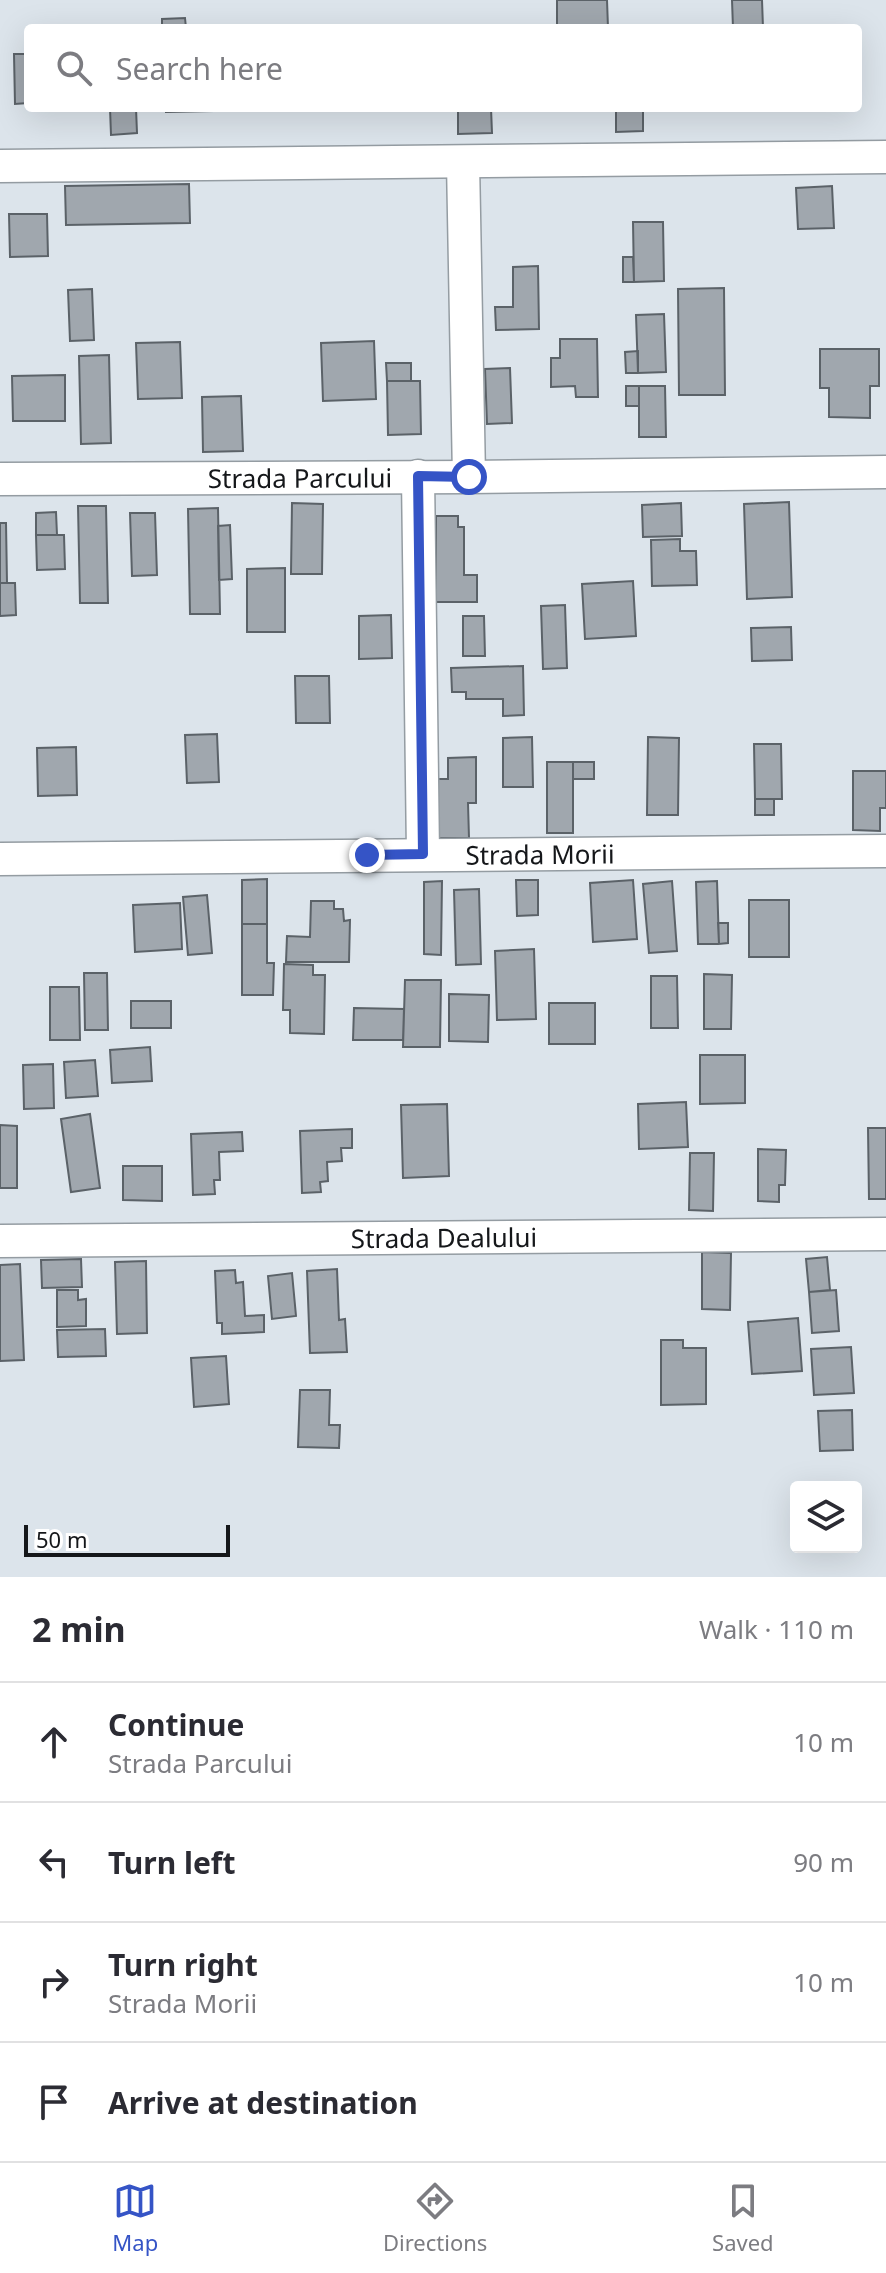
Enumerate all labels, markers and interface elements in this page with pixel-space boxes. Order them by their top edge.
search box [24,24,862,112]
icon: search [52,46,96,90]
text: Search here [116,48,283,89]
street label: Strada Parcului [208,459,392,496]
route start [451,459,487,495]
street label: Strada Morii [465,835,615,873]
route end [349,837,385,873]
street label: Strada Dealului [351,1219,537,1256]
map controls [790,1481,862,1553]
button: layers [790,1481,862,1553]
scale bar [24,1521,230,1557]
text: 50 m [36,1524,87,1554]
text: 2 min [32,1606,126,1652]
text: Walk · 110 m [699,1611,854,1647]
text: Continue [108,1704,244,1745]
icon: ahead [32,1720,76,1764]
text: 10 m [793,1724,854,1760]
text: Strada Parcului [108,1745,292,1781]
icon: left [32,1840,76,1884]
text: Turn left [108,1842,236,1883]
text: 90 m [793,1844,854,1880]
text: Turn right [108,1944,258,1985]
icon: right [32,1960,76,2004]
text: 10 m [793,1964,854,2000]
text: Strada Morii [108,1985,257,2021]
icon: arrive [32,2080,76,2124]
text: Arrive at destination [108,2082,418,2123]
tab: Map [112,2179,158,2257]
tab: Directions [383,2179,487,2257]
tab: Saved [712,2179,774,2257]

